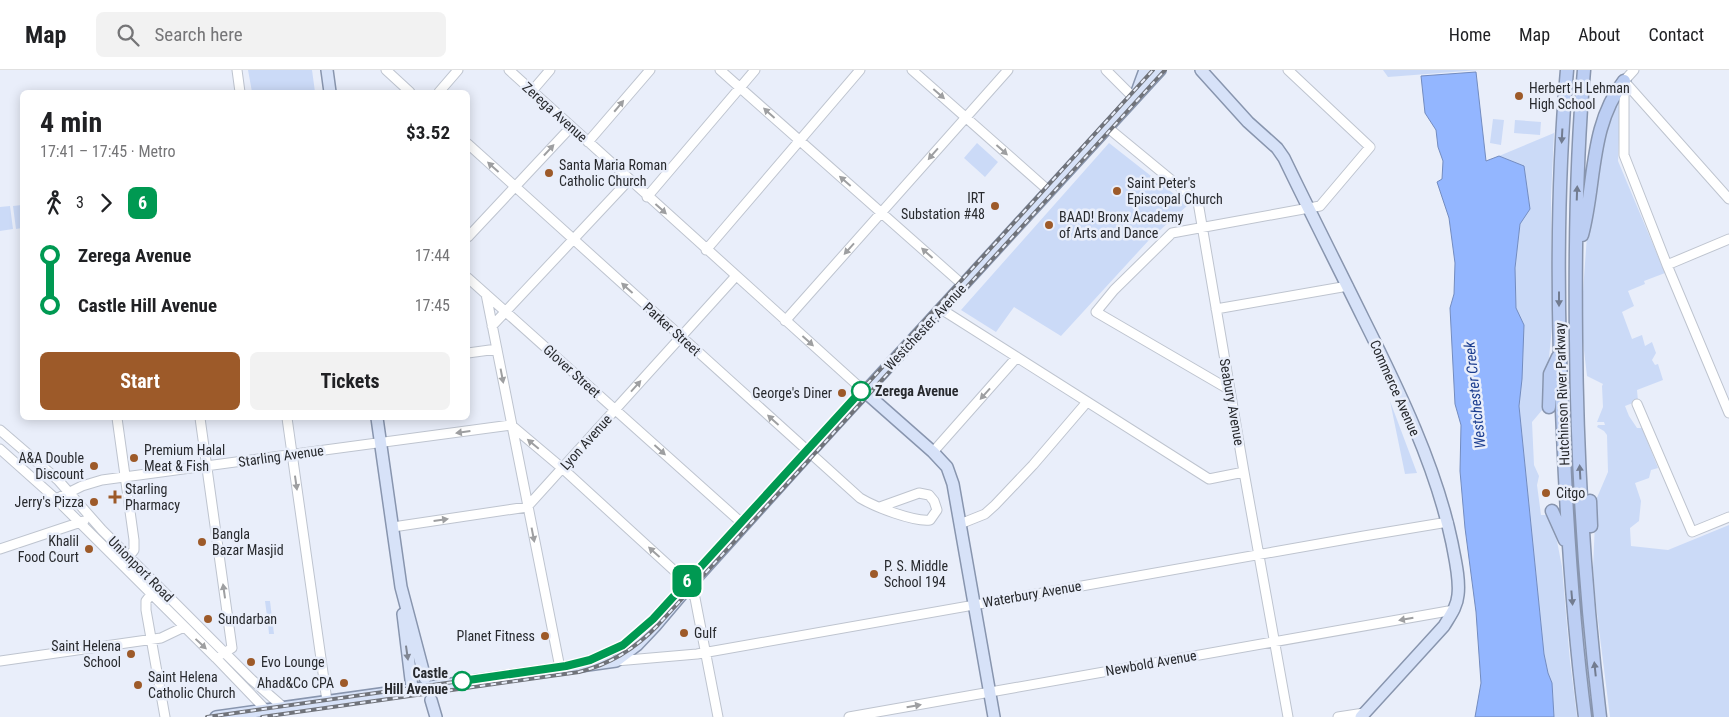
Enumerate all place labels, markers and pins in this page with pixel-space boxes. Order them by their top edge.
place label: Herbert H Lehman High School [1529,80,1630,112]
marker: Herbert H Lehman High School [1513,90,1525,102]
place label: Santa Maria Roman Catholic Church [559,157,667,189]
marker: Santa Maria Roman Catholic Church [543,167,555,179]
place label: Saint Peter's Episcopal Church [1127,175,1223,207]
marker: Saint Peter's Episcopal Church [1111,185,1123,197]
place label: IRT Substation #48 [901,190,985,222]
marker: IRT Substation #48 [989,200,1001,212]
place label: BAAD! Bronx Academy of Arts and Dance [1059,209,1184,241]
marker: BAAD! Bronx Academy of Arts and Dance [1043,219,1055,231]
marker: Zerega Avenue [851,381,871,401]
place label: Zerega Avenue [875,383,959,399]
place label: George's Diner [752,385,832,401]
marker: George's Diner [836,387,848,399]
place label: Premium Halal Meat & Fish [144,442,225,474]
place label: A&A Double Discount [19,450,84,482]
marker: Premium Halal Meat & Fish [128,452,140,464]
marker: A&A Double Discount [88,460,100,472]
place label: Starling Pharmacy [125,481,180,513]
place label: Citgo [1556,485,1585,501]
marker: Citgo [1540,487,1552,499]
marker: Starling Pharmacy [109,491,121,503]
place label: Jerry's Pizza [15,494,84,510]
marker: Jerry's Pizza [88,496,100,508]
place label: Bangla Bazar Masjid [212,526,284,558]
place label: Khalil Food Court [18,533,79,565]
marker: Bangla Bazar Masjid [196,536,208,548]
marker: Khalil Food Court [83,543,95,555]
place label: P. S. Middle School 194 [884,558,949,590]
marker: P. S. Middle School 194 [868,568,880,580]
place label: Sundarban [218,611,277,627]
marker: Sundarban [202,613,214,625]
place label: Gulf [694,625,717,641]
marker: Gulf [678,627,690,639]
place label: Planet Fitness [456,628,535,644]
marker: Planet Fitness [539,630,551,642]
place label: Saint Helena School [51,638,121,670]
marker: Saint Helena School [125,648,137,660]
place label: Evo Lounge [261,654,325,670]
marker: Evo Lounge [245,656,257,668]
place label: Castle Hill Avenue [384,665,448,697]
place label: Saint Helena Catholic Church [148,669,236,701]
marker: Castle Hill Avenue [452,671,472,691]
place label: Ahad&Co CPA [257,675,334,691]
marker: Ahad&Co CPA [338,677,350,689]
marker: Saint Helena Catholic Church [132,679,144,691]

